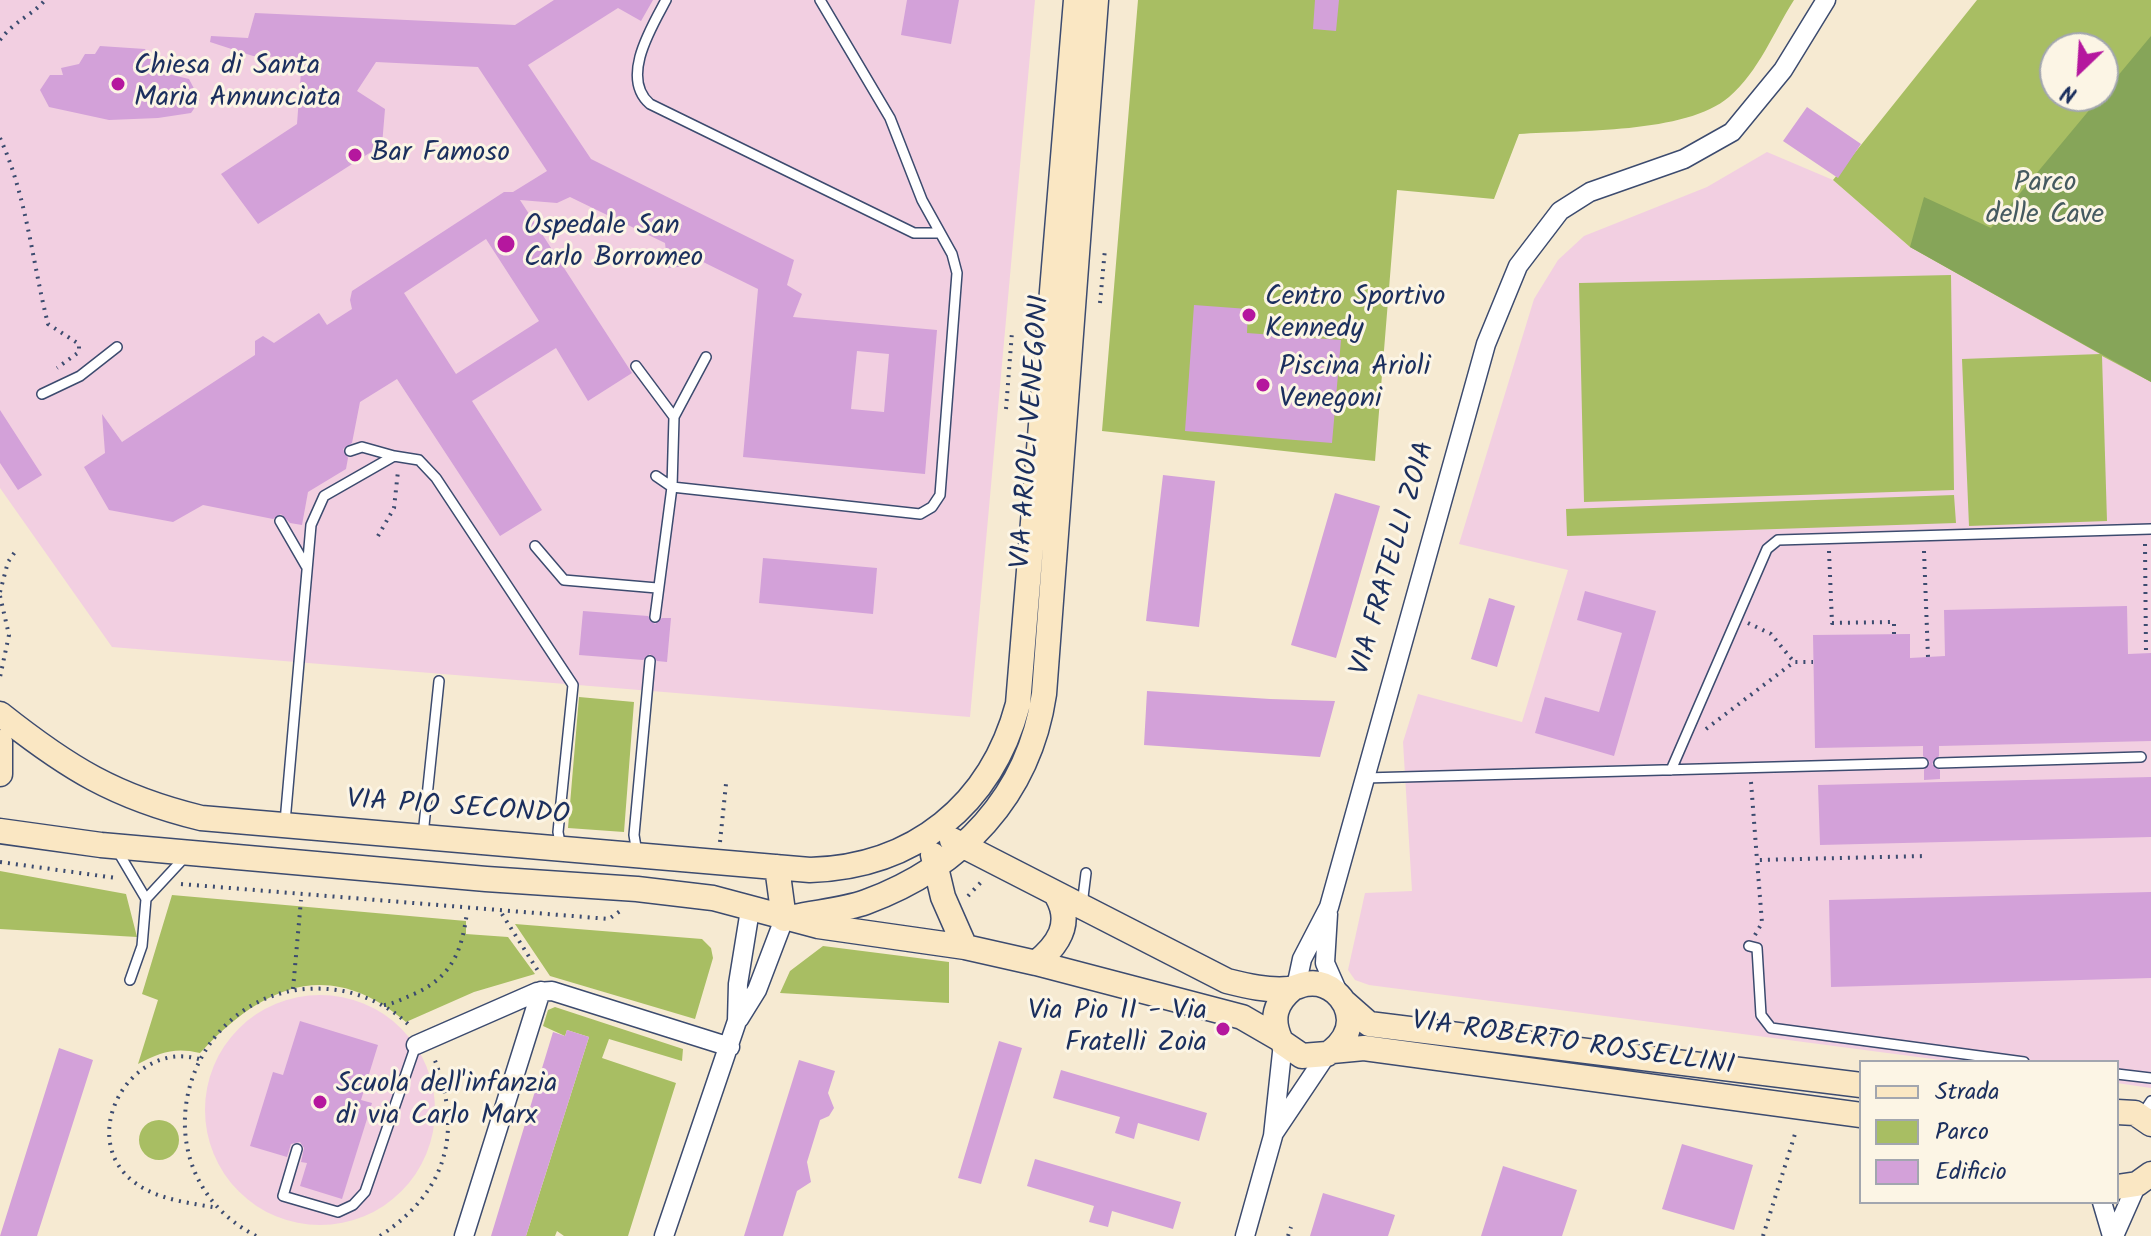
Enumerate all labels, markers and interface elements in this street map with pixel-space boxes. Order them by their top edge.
north arrow [2039,32,2119,112]
place label: Chiesa di Santa Maria Annunciata [134,51,341,117]
text: N [2056,74,2083,111]
marker: Chiesa di Santa Maria Annunciata [109,75,127,93]
place label: Bar Famoso [371,138,510,172]
marker: Bar Famoso [346,146,364,164]
park label: Parco delle Cave [1986,168,2104,234]
place label: Ospedale San Carlo Borromeo [524,211,703,277]
marker: Ospedale San Carlo Borromeo [495,233,517,255]
place label: Centro Sportivo Kennedy [1265,282,1446,348]
street label: VIA ARIOLI VENEGONI [1007,294,1059,570]
marker: Centro Sportivo Kennedy [1240,306,1258,324]
place label: Piscina Arioli Venegoni [1279,352,1430,418]
marker: Piscina Arioli Venegoni [1254,376,1272,394]
street label: VIA FRATELLI ZOIA [1346,438,1444,680]
street label: VIA PIO SECONDO [345,785,571,835]
place label: Via Pio II - Via Fratelli Zoia [1028,996,1207,1062]
street label: VIA ROBERTO ROSSELLINI [1409,1007,1737,1085]
marker: Via Pio II - Via Fratelli Zoia [1214,1020,1232,1038]
legend [1859,1060,2119,1204]
place label: Scuola dell'infanzia di via Carlo Marx [336,1069,557,1135]
text: Strada [1935,1073,1999,1112]
marker: Scuola dell'infanzia di via Carlo Marx [311,1093,329,1111]
text: Parco [1935,1113,1989,1152]
text: Edificio [1935,1153,2007,1192]

